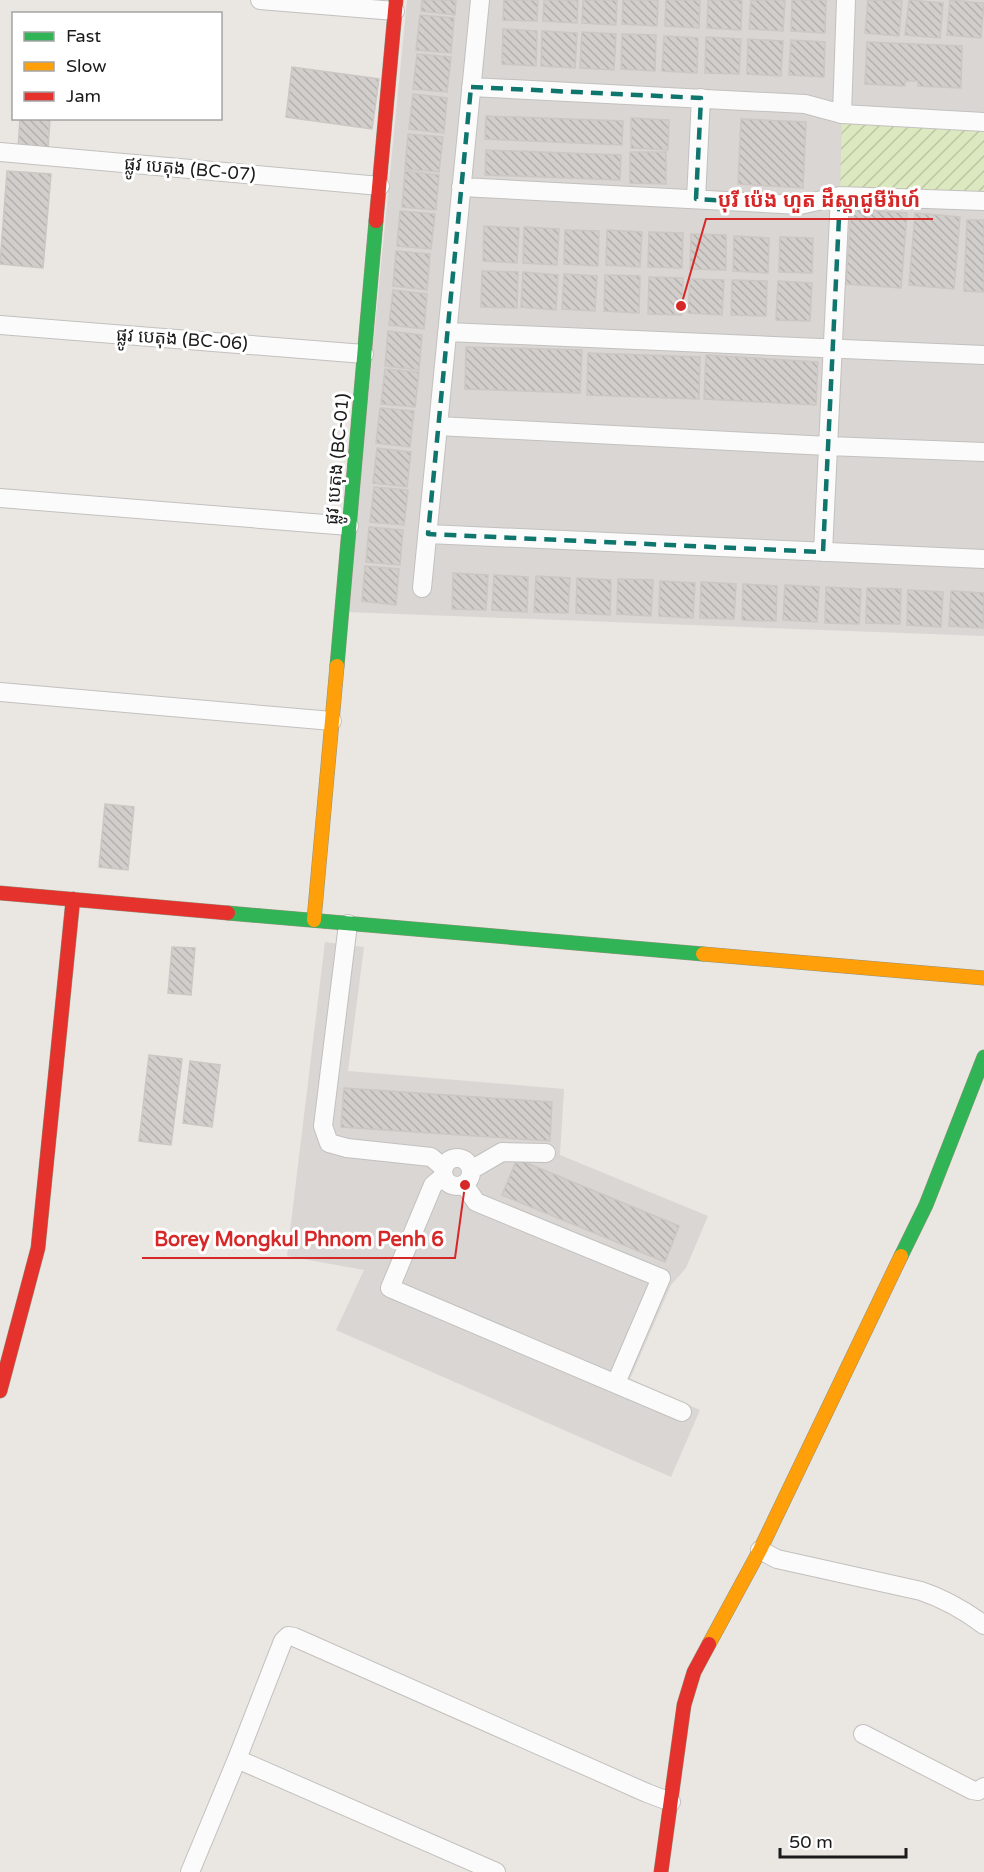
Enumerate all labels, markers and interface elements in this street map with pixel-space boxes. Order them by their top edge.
legend [12,12,222,120]
text: Fast [66,25,101,47]
text: Slow [66,55,107,77]
text: Jam [66,85,101,107]
street label: ផ្លូវ បេតុង (BC-07) [123,152,257,191]
callout: បុរី ប៉េង ហួត ដឹស្តាជូមីរ៉ាហ៍ [706,181,933,219]
text: បុរី ប៉េង ហួត ដឹស្តាជូមីរ៉ាហ៍ [718,186,920,213]
street label: ផ្លូវ បេតុង (BC-06) [115,323,249,360]
street label: ផ្លូវ បេតុង (BC-01) [320,392,359,526]
callout: Borey Mongkul Phnom Penh 6 [142,1220,455,1258]
text: Borey Mongkul Phnom Penh 6 [154,1228,444,1252]
scale bar [780,1821,906,1859]
text: 50 m [789,1831,833,1853]

